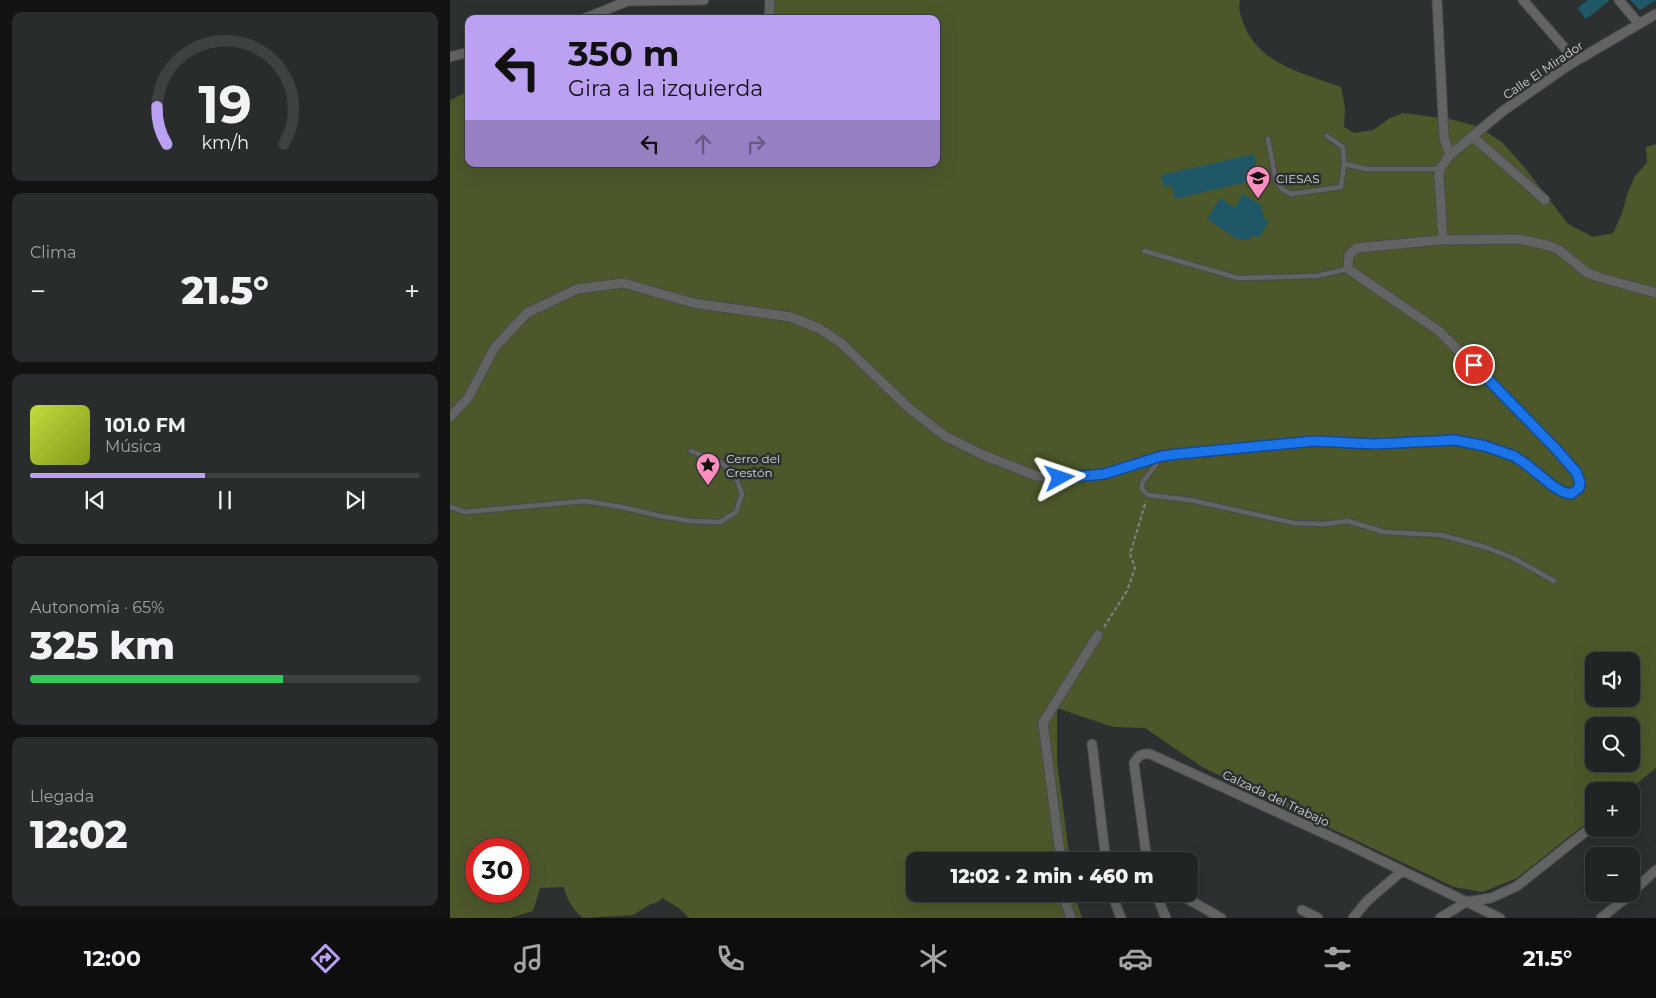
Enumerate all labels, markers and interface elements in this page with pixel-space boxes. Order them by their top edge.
text: 350 m [568,32,680,75]
icon: left [485,35,550,100]
street label: Calle El Mirador [1500,38,1586,102]
text: 19 [198,73,252,136]
text: Gira a la izquierda [568,75,763,102]
icon: left [636,130,664,158]
icon: ahead [689,130,717,158]
icon: right [742,130,770,158]
text: km/h [201,132,249,153]
school or university icon: CIESAS [1245,165,1271,199]
place label: CIESAS [1276,171,1320,186]
text: Clima [30,243,76,262]
text: 21.5° [181,267,269,314]
text: − [30,274,46,308]
text: + [404,274,420,308]
pin [1453,344,1495,386]
icon: arrive [1460,351,1488,379]
text: 101.0 FM [105,414,186,437]
text: Música [105,437,162,456]
place label: Cerro del Crestón [726,451,780,480]
position arrow [1033,451,1085,503]
place icon: Cerro del Crestón [695,452,721,486]
icon: previous [81,486,109,514]
icon: pause [211,486,239,514]
icon: next [341,486,369,514]
text: Autonomía · 65% [30,598,164,617]
text: 325 km [30,622,175,669]
map controls [1585,652,1640,902]
button: sound [1585,652,1640,707]
button: search [1585,717,1640,772]
street label: Calzada del Trabajo [1220,767,1332,829]
button: + [1585,782,1640,837]
text: Llegada [30,787,94,806]
text: 12:02 [30,811,127,858]
speed limit sign: 30 [465,838,530,903]
button: − [1585,847,1640,902]
text: 12:02 · 2 min · 460 m [950,865,1154,888]
icon: directions [308,941,343,976]
icon: music [511,941,546,976]
icon: phone [713,941,748,976]
icon: climate [916,941,951,976]
icon: car [1118,941,1153,976]
icon: filters [1320,941,1355,976]
text: 12:00 [84,945,141,972]
text: 21.5° [1523,945,1572,972]

